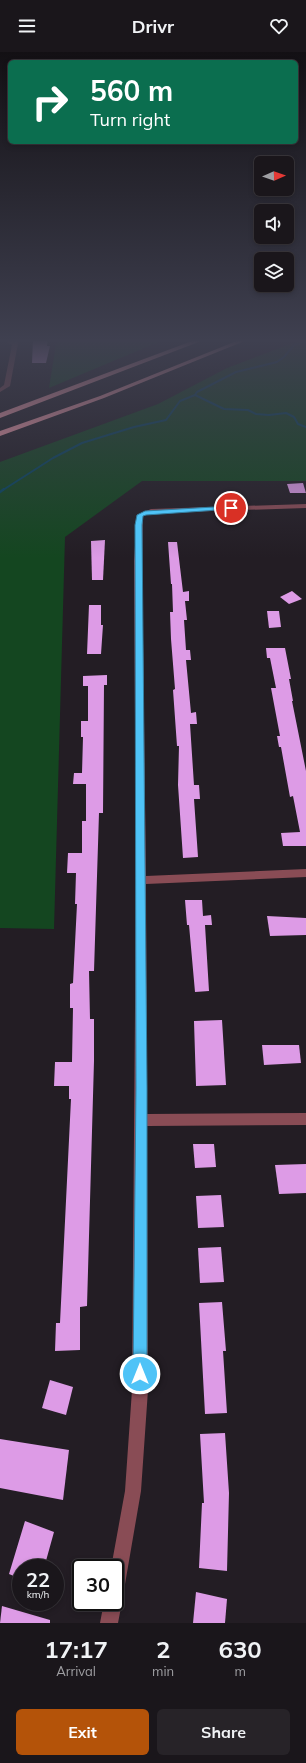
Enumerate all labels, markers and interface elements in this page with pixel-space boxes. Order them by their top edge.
icon: menu [16,15,38,37]
text: Drivr [132,15,174,38]
icon: heart [268,15,290,37]
text: 560 m [90,73,173,108]
icon: right [24,76,76,128]
text: Turn right [90,108,170,131]
north arrow [254,156,294,196]
map controls [254,156,294,292]
button: sound [254,204,294,244]
button: layers [254,252,294,292]
pin [214,491,248,525]
icon: arrive [220,497,242,519]
position arrow [119,1353,161,1395]
speed limit sign: 30 [72,1559,124,1611]
text: 22 [26,1567,50,1592]
text: km/h [27,1588,49,1601]
text: 17:17 [44,1634,108,1664]
text: 2 [156,1634,170,1664]
text: 630 [219,1634,262,1664]
text: Arrival [56,1663,96,1679]
text: min [152,1663,174,1679]
text: m [234,1663,246,1679]
button: Exit [16,1709,149,1755]
button: Share [157,1709,290,1755]

